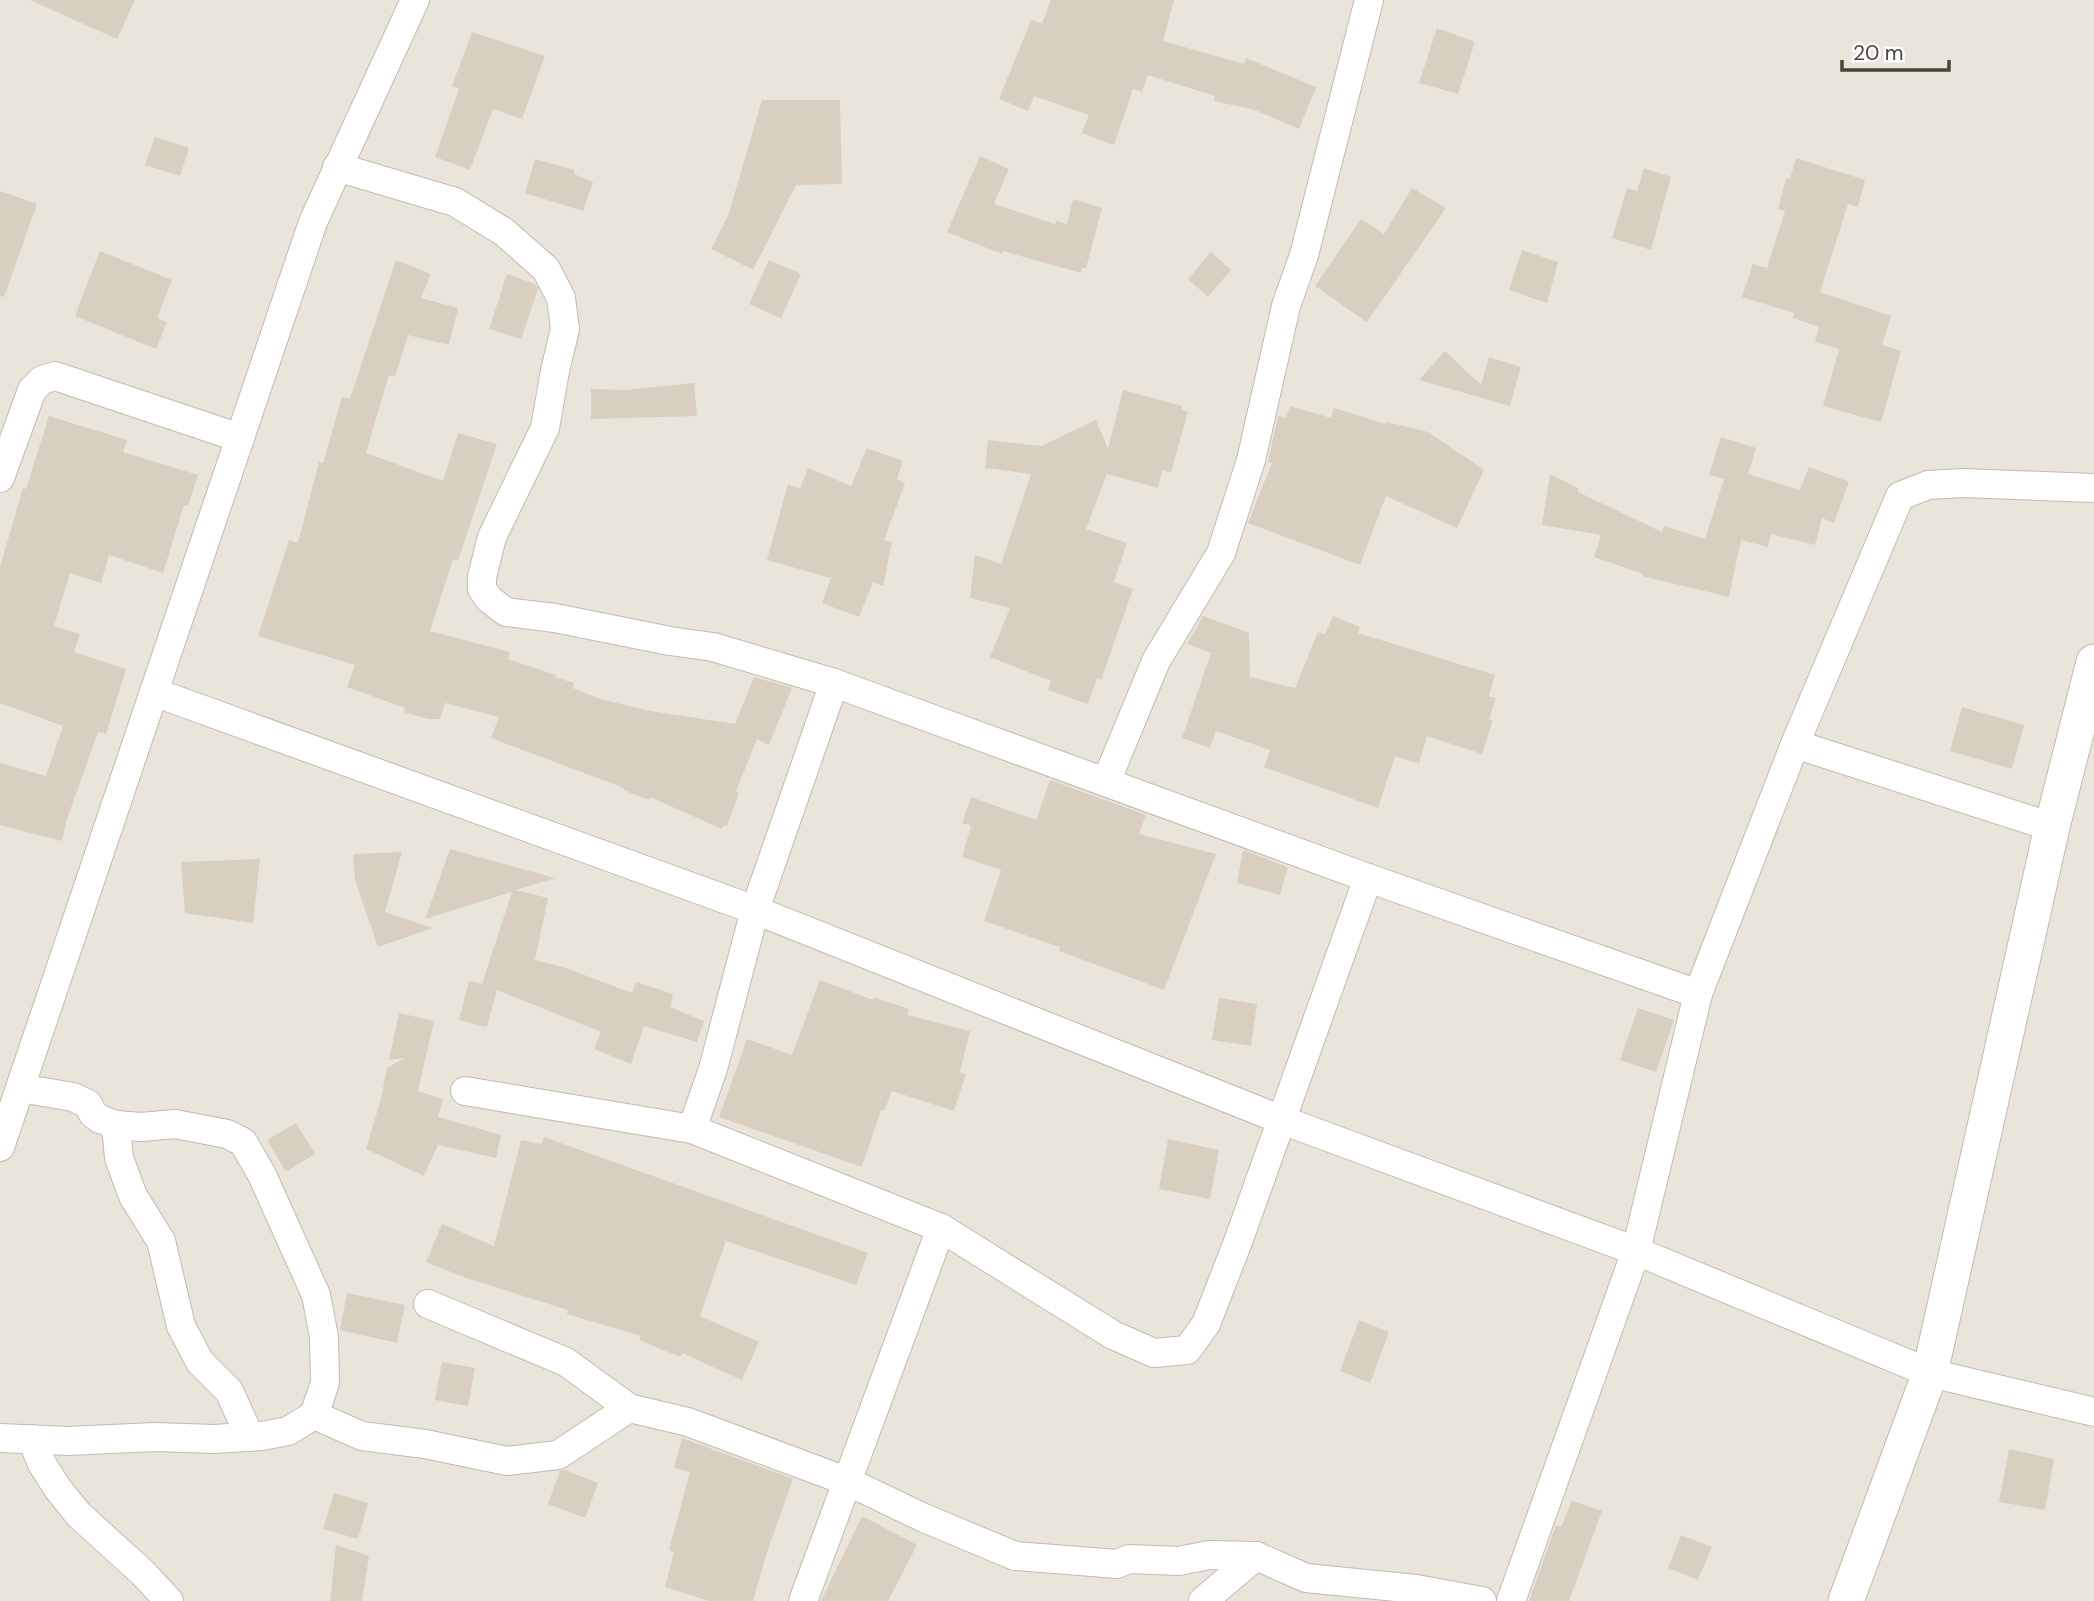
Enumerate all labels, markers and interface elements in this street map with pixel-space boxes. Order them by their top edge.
scale bar [1842,28,1949,72]
text: 20 m [1853,39,1904,67]

